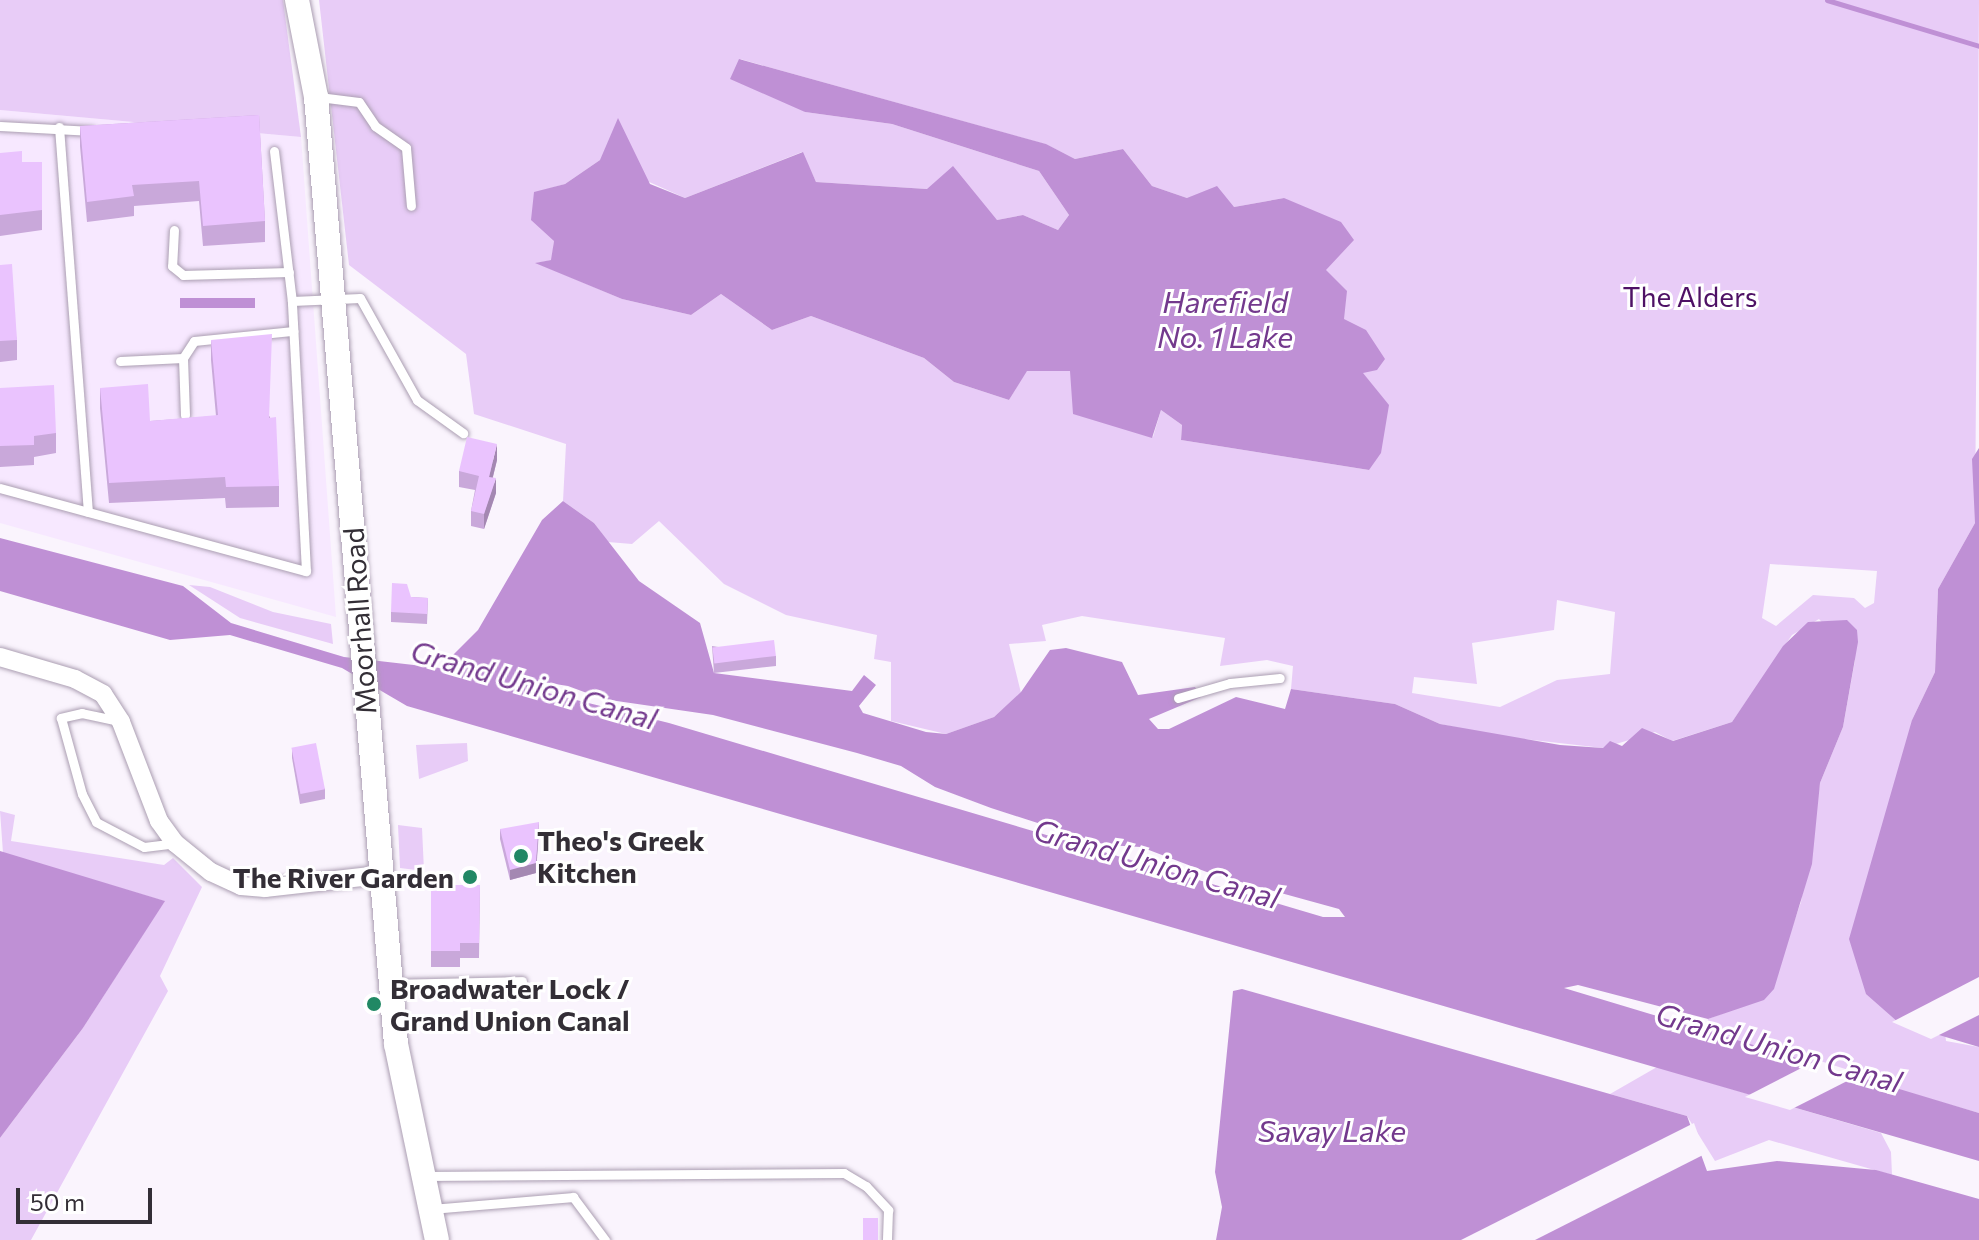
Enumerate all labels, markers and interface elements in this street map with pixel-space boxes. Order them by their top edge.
park label: The Alders [1623,279,1757,313]
water label: Harefield No. 1 Lake [1157,283,1293,354]
street label: Moorhall Road [336,527,382,715]
water label: Grand Union Canal [407,632,661,736]
water label: Grand Union Canal [1030,811,1284,915]
place label: Theo's Greek Kitchen [537,823,705,889]
marker: Theo's Greek Kitchen [512,847,530,865]
place label: The River Garden [233,860,454,894]
marker: The River Garden [461,868,479,886]
place label: Broadwater Lock / Grand Union Canal [390,971,630,1037]
marker: Broadwater Lock / Grand Union Canal [365,995,383,1013]
water label: Grand Union Canal [1652,995,1906,1099]
water label: Savay Lake [1258,1112,1406,1148]
scale bar [20,1172,156,1222]
text: 50 m [30,1187,85,1216]

